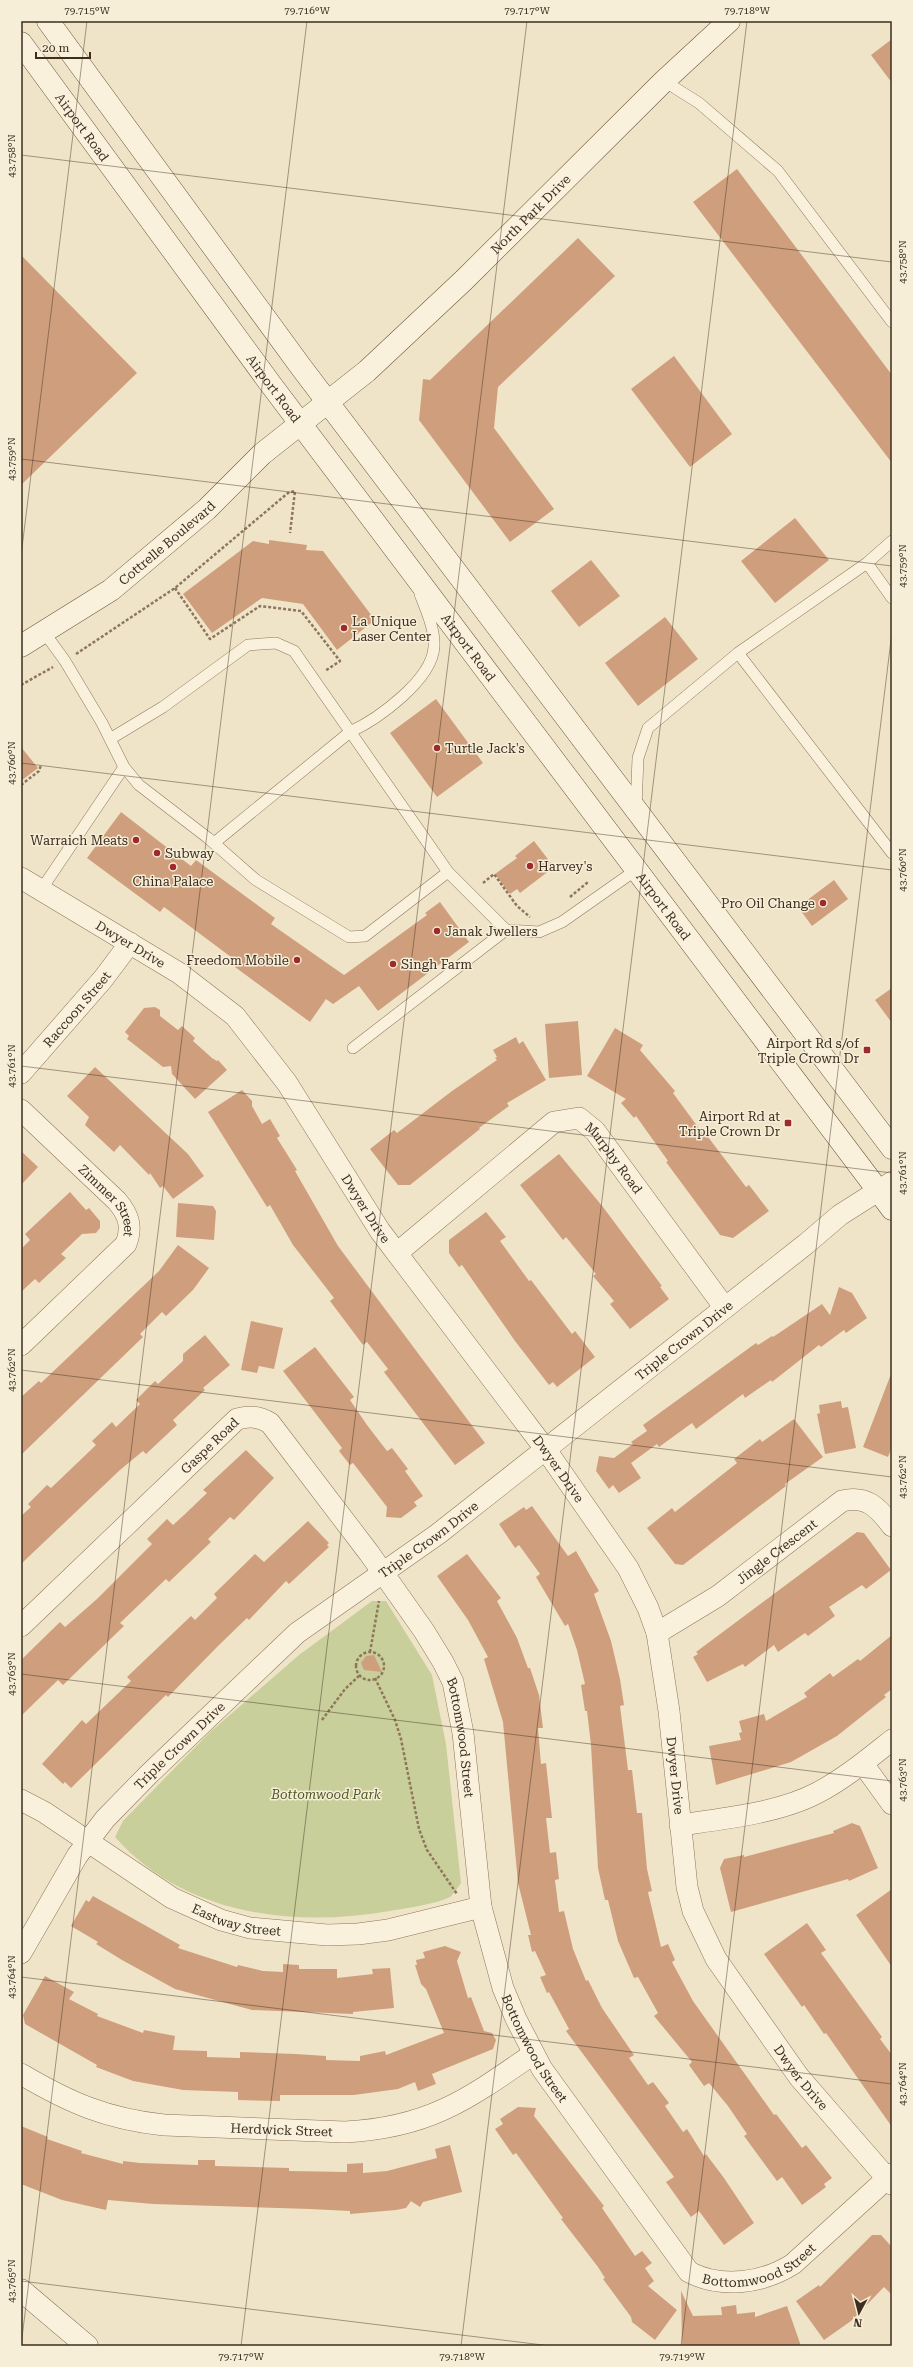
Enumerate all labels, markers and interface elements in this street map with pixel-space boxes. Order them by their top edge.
text: 79.715°W [64,5,111,16]
text: 79.716°W [284,5,331,16]
text: 79.717°W [504,5,551,16]
text: 79.718°W [724,5,771,16]
scale bar [36,34,90,60]
text: 20 m [42,41,69,55]
street label: Airport Road [52,90,112,165]
text: 43.758°N [6,134,17,178]
street label: North Park Drive [488,171,574,257]
text: 43.758°N [897,240,908,284]
street label: Airport Road [243,352,304,426]
text: 43.759°N [6,437,17,481]
street label: Cottrelle Boulevard [116,498,219,588]
text: 43.759°N [897,544,908,588]
street label: Airport Road [438,611,499,685]
place label: La Unique Laser Center [352,614,432,644]
marker: La Unique Laser Center [339,623,349,633]
text: 43.760°N [6,741,17,785]
place label: Turtle Jack's [445,741,525,756]
marker: Turtle Jack's [432,743,442,753]
place label: Warraich Meats [30,833,128,848]
marker: Warraich Meats [131,835,141,845]
place label: Subway [165,846,215,861]
marker: Subway [152,848,162,858]
text: 43.760°N [897,848,908,892]
place label: Harvey's [538,859,593,874]
marker: Harvey's [525,861,535,871]
marker: China Palace [168,862,178,872]
street label: Airport Road [633,869,694,944]
place label: China Palace [133,874,213,889]
place label: Pro Oil Change [721,896,815,911]
marker: Pro Oil Change [818,898,828,908]
street label: Dwyer Drive [93,918,168,971]
place label: Janak Jwellers [445,924,538,939]
marker: Janak Jwellers [432,926,442,936]
place label: Freedom Mobile [186,953,289,968]
marker: Freedom Mobile [292,955,302,965]
place label: Singh Farm [401,957,472,972]
marker: Singh Farm [388,959,398,969]
street label: Raccoon Street [40,968,114,1050]
place label: Airport Rd s/of Triple Crown Dr [758,1036,860,1066]
text: 43.761°N [6,1044,17,1088]
marker: Airport Rd s/of Triple Crown Dr [862,1045,872,1055]
place label: Airport Rd at Triple Crown Dr [679,1109,781,1139]
marker: Airport Rd at Triple Crown Dr [783,1118,793,1128]
street label: Murphy Road [582,1119,646,1197]
text: 43.761°N [897,1151,908,1195]
street label: Zimmer Street [75,1162,136,1238]
street label: Dwyer Drive [338,1172,393,1246]
street label: Triple Crown Drive [632,1298,736,1384]
text: 43.762°N [6,1348,17,1392]
street label: Gaspe Road [178,1414,242,1477]
street label: Dwyer Drive [530,1433,587,1505]
text: 43.762°N [897,1455,908,1499]
street label: Triple Crown Drive [376,1498,481,1581]
street label: Jingle Crescent [734,1516,820,1587]
text: 43.763°N [6,1652,17,1696]
street label: Bottomwood Street [444,1675,477,1798]
street label: Triple Crown Drive [131,1699,228,1793]
street label: Dwyer Drive [664,1736,687,1815]
text: 43.763°N [897,1758,908,1802]
park label: Bottomwood Park [270,1787,382,1802]
street label: Eastway Street [189,1901,282,1939]
text: 43.764°N [6,1955,17,1999]
street label: Bottomwood Street [498,1992,571,2105]
street label: Dwyer Drive [771,2042,831,2113]
text: 43.764°N [897,2062,908,2106]
street label: Herdwick Street [230,2121,333,2140]
street label: Bottomwood Street [701,2240,819,2290]
text: 43.765°N [6,2259,17,2303]
north arrow [839,2293,879,2333]
text: N [852,2315,863,2329]
text: 79.717°W [218,2351,265,2362]
text: 79.718°W [439,2351,486,2362]
text: 79.719°W [659,2351,706,2362]

